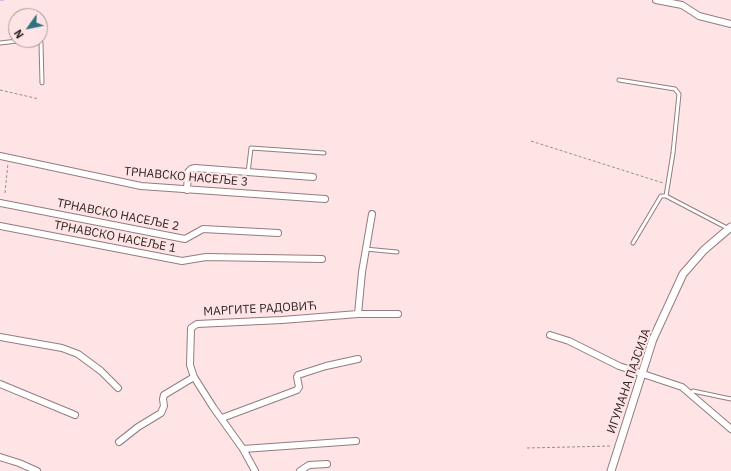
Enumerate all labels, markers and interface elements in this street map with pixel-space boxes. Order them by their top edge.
north arrow [8,8,48,48]
text: N [11,27,27,41]
street label: ТРНАВСКО НАСЕЉЕ 3 [124,164,248,190]
street label: ТРНАВСКО НАСЕЉЕ 2 [56,196,180,234]
street label: ТРНАВСКО НАСЕЉЕ 1 [53,218,177,256]
street label: МАРГИТЕ РАДОВИЋ [203,299,317,319]
street label: ИГУМАНА ПАЈСИЈА [604,327,654,435]

